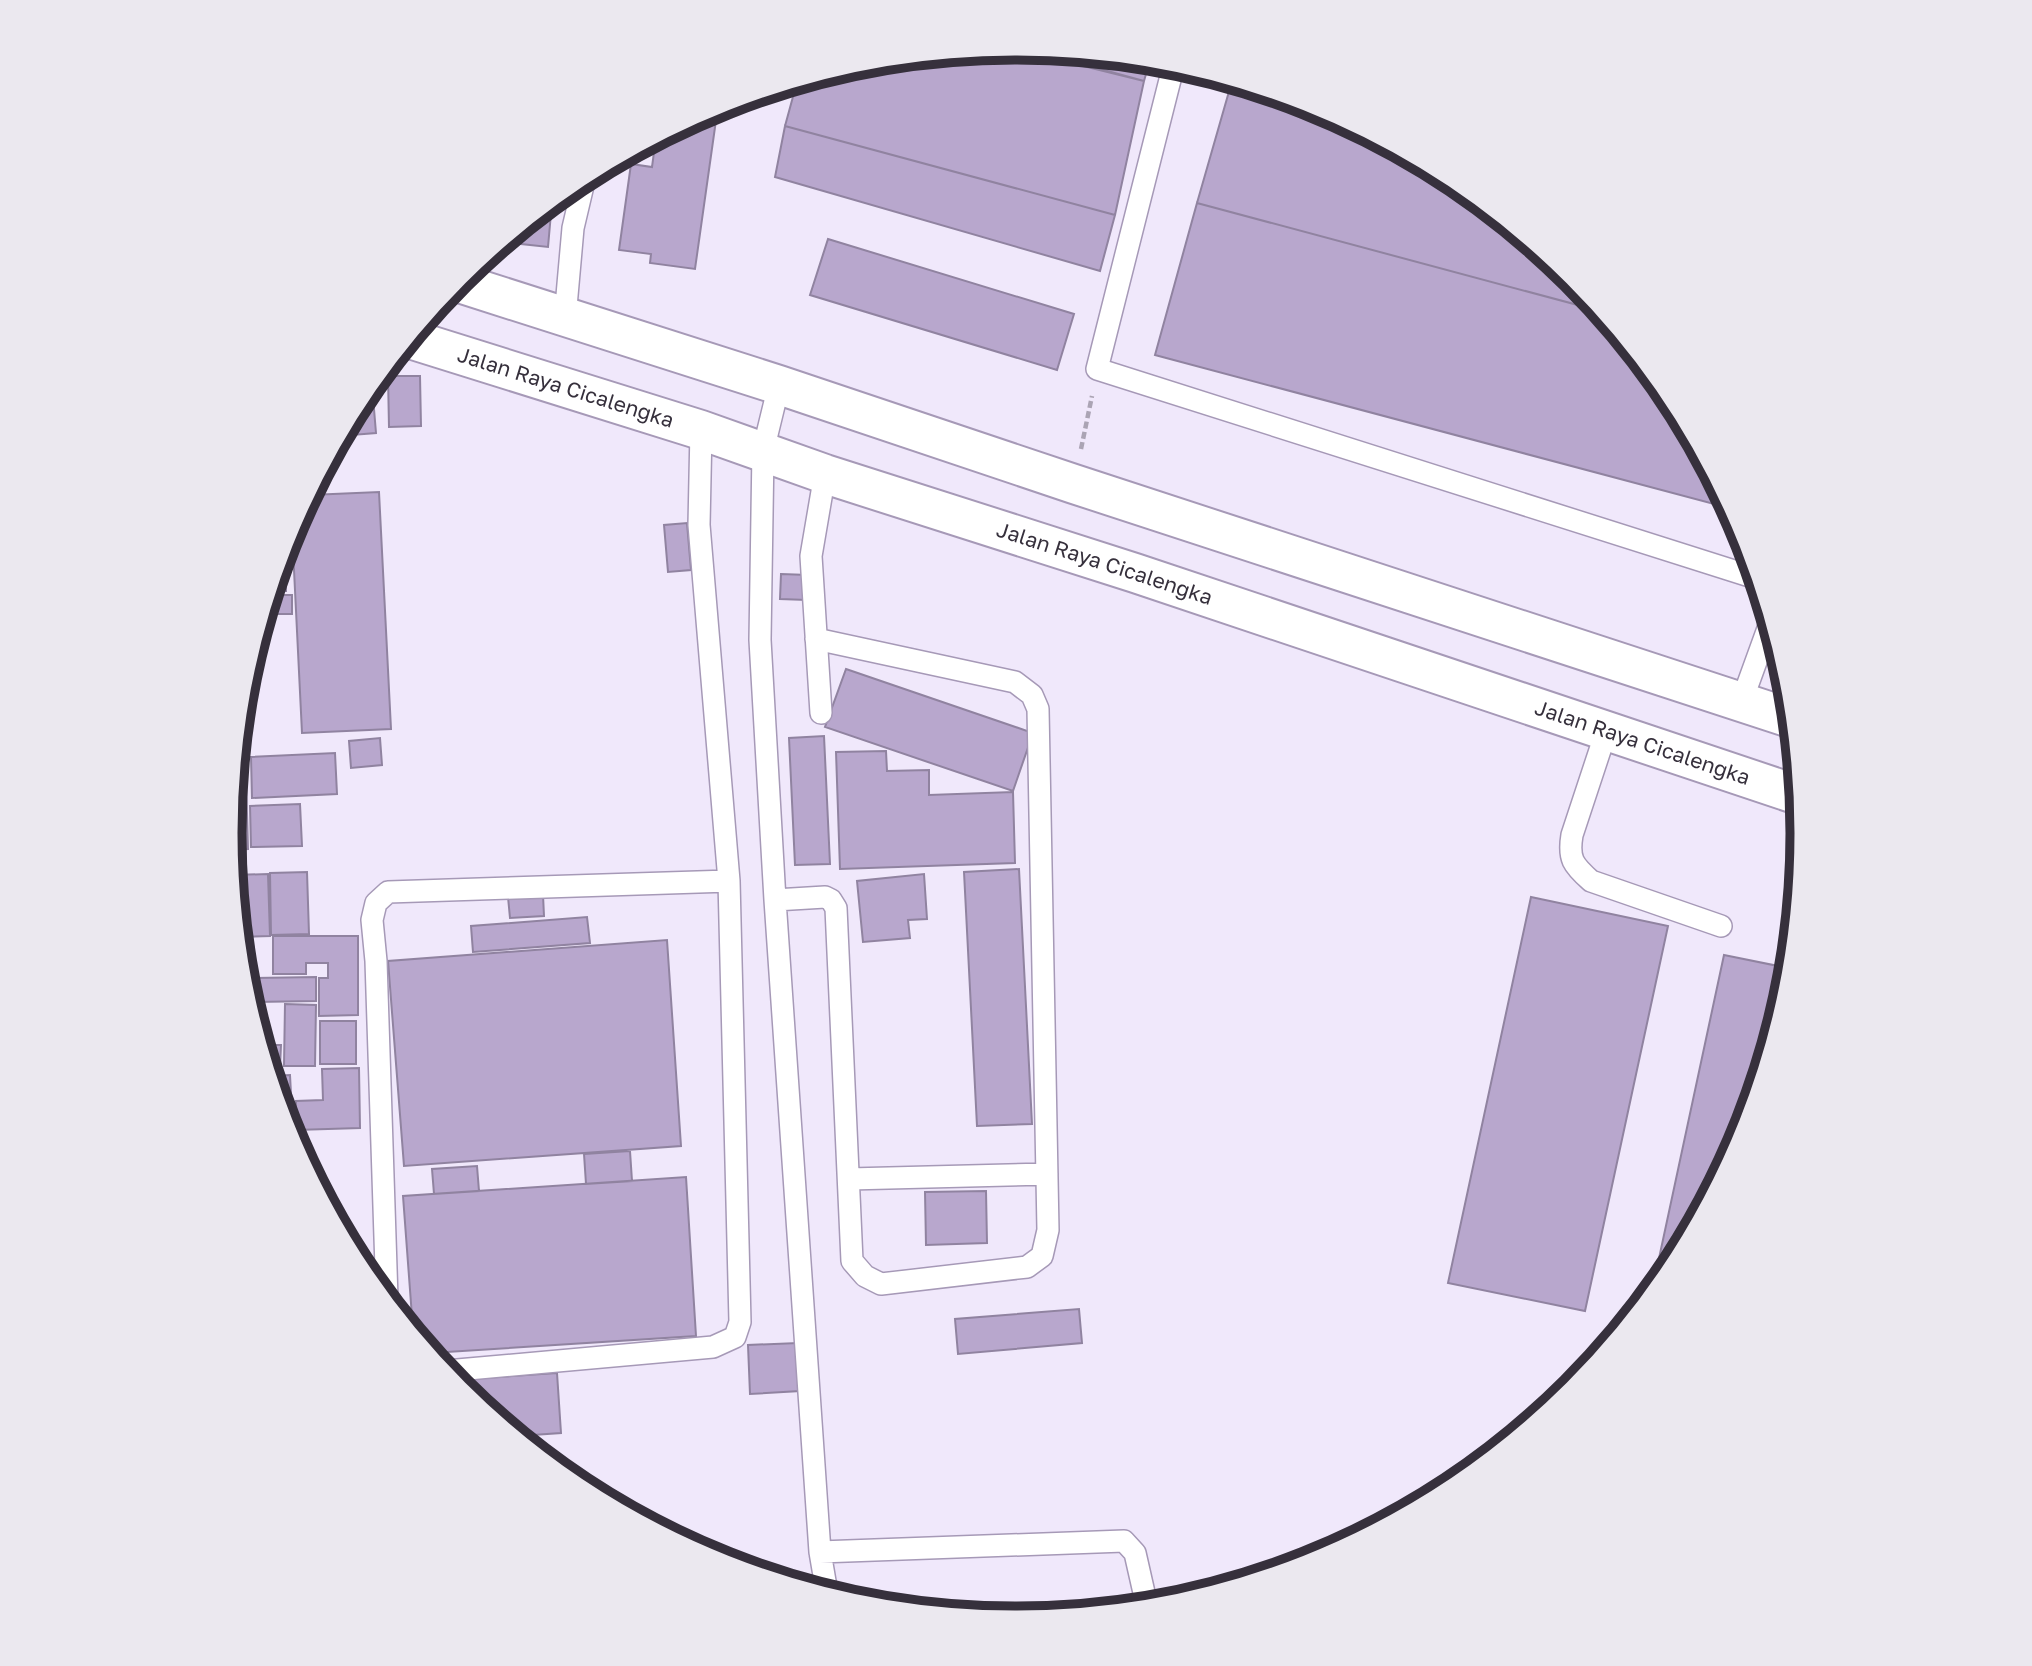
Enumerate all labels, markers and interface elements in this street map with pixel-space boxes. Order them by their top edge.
street label: Jalan Raya Cicalengka [454,341,677,433]
street label: Jalan Raya Cicalengka [994,516,1216,610]
street label: Jalan Raya Cicalengka [1532,694,1754,790]

